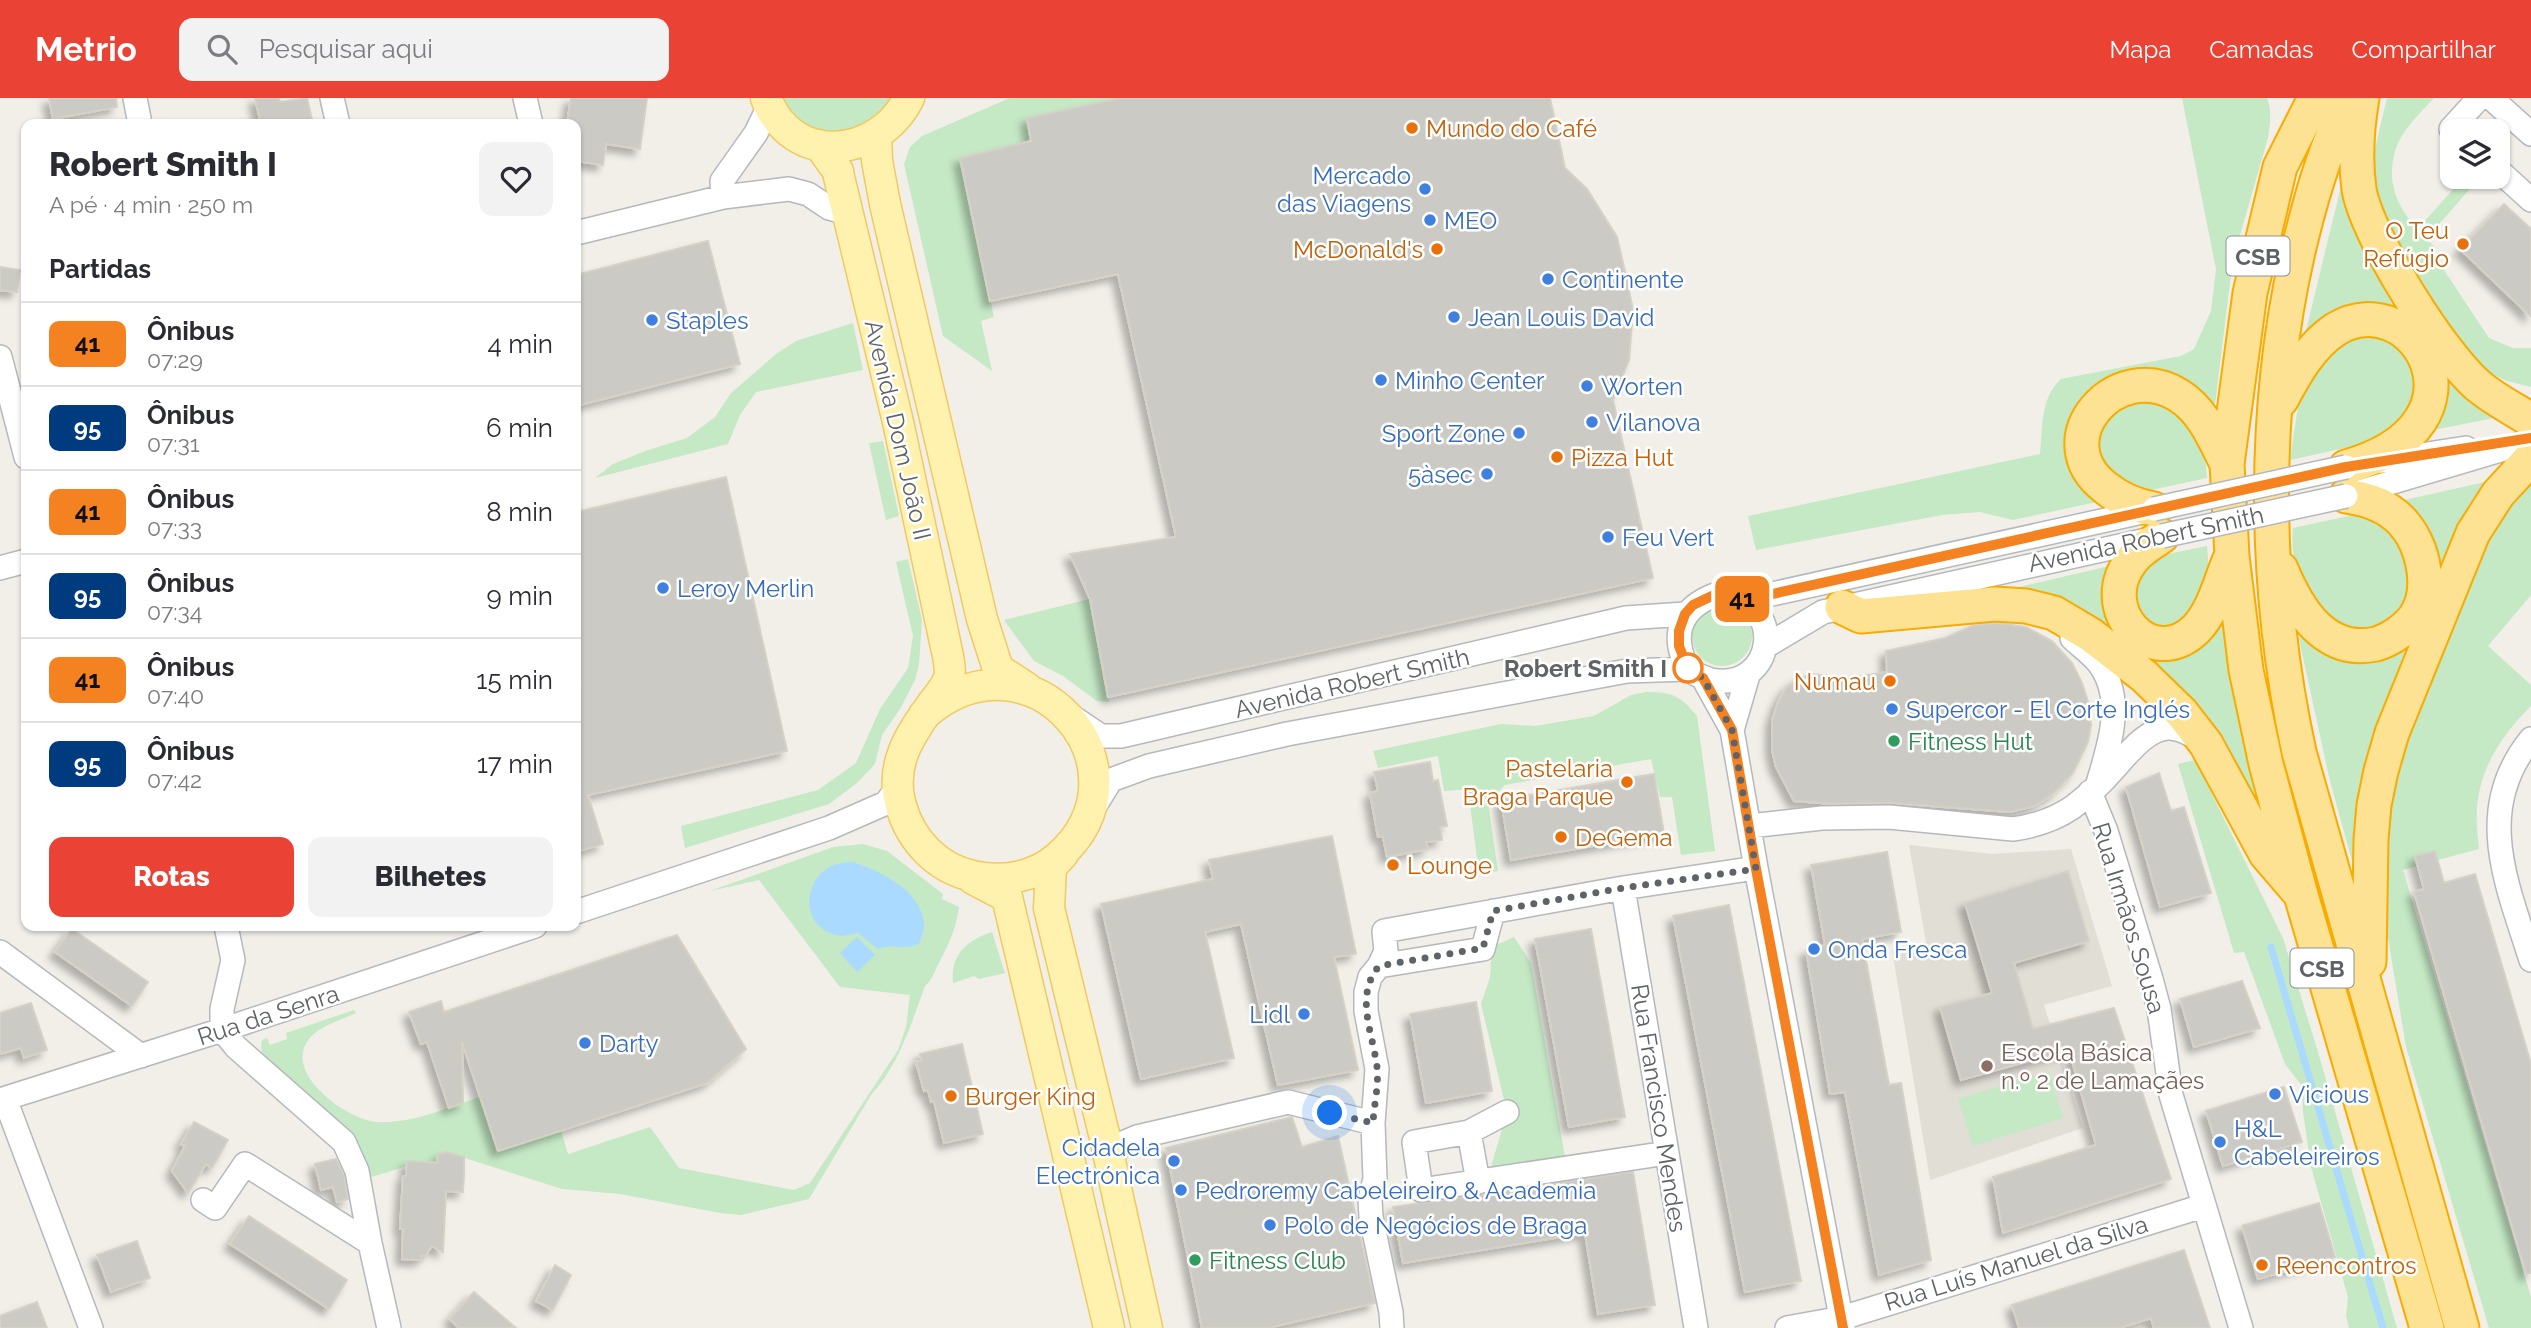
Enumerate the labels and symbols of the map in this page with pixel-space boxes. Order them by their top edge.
place label: Mundo do Café [1426,114,1597,143]
marker: Mundo do Café [1404,120,1420,136]
place label: Mercado das Viagens [1277,161,1411,218]
marker: Mercado das Viagens [1417,181,1433,197]
place label: MEO [1444,206,1497,235]
marker: MEO [1422,212,1438,228]
place label: O Teu Refúgio [2363,216,2449,273]
place label: McDonald's [1293,235,1423,264]
marker: O Teu Refúgio [2455,236,2471,252]
road number: CSB [2226,237,2290,276]
marker: McDonald's [1429,241,1445,257]
place label: Continente [1562,265,1684,294]
marker: Continente [1540,271,1556,287]
place label: Jean Louis David [1468,303,1655,332]
place label: Staples [666,306,749,335]
marker: Jean Louis David [1446,309,1462,325]
marker: Staples [644,312,660,328]
street label: Avenida Dom João II [859,317,937,543]
place label: Minho Center [1395,366,1545,395]
marker: Minho Center [1373,372,1389,388]
place label: Worten [1601,372,1683,401]
marker: Worten [1579,378,1595,394]
place label: Vilanova [1606,408,1701,437]
marker: Vilanova [1584,414,1600,430]
place label: Sport Zone [1382,419,1505,448]
marker: Sport Zone [1511,425,1527,441]
place label: Pizza Hut [1571,443,1674,472]
marker: Pizza Hut [1549,449,1565,465]
place label: 5àsec [1408,460,1473,489]
marker: 5àsec [1479,466,1495,482]
street label: Avenida Robert Smith [2026,500,2266,578]
place label: Feu Vert [1622,523,1714,552]
marker: Feu Vert [1600,529,1616,545]
place label: Leroy Merlin [677,574,814,603]
line badge: 41 [1710,576,1774,622]
marker: Leroy Merlin [655,580,671,596]
street label: Avenida Robert Smith [1232,642,1472,724]
marker: Robert Smith I [1673,653,1703,683]
place label: Robert Smith I [1504,654,1667,683]
place label: Numau [1794,667,1876,696]
marker: Numau [1882,673,1898,689]
place label: Supercor - El Corte Inglés [1906,695,2190,724]
marker: Supercor - El Corte Inglés [1884,701,1900,717]
place label: Fitness Hut [1908,727,2033,756]
marker: Fitness Hut [1886,733,1902,749]
place label: Pastelaria Braga Parque [1462,754,1613,811]
marker: Pastelaria Braga Parque [1619,774,1635,790]
street label: Rua Irmãos Sousa [2086,819,2172,1017]
place label: DeGema [1575,823,1673,852]
marker: DeGema [1553,829,1569,845]
place label: Lounge [1407,851,1492,880]
marker: Lounge [1385,857,1401,873]
place label: Onda Fresca [1828,935,1967,964]
marker: Onda Fresca [1806,941,1822,957]
road number: CSB [2290,948,2354,988]
street label: Rua da Senra [194,978,342,1052]
street label: Rua Francisco Mendes [1625,982,1693,1234]
place label: Lidl [1249,1000,1290,1029]
marker: Lidl [1296,1006,1312,1022]
place label: Darty [599,1029,659,1058]
marker: Darty [577,1035,593,1051]
place label: Escola Básica n.º 2 de Lamaçães [2001,1038,2204,1095]
marker: Escola Básica n.º 2 de Lamaçães [1979,1058,1995,1074]
place label: Vicious [2289,1080,2369,1109]
place label: Burger King [965,1082,1096,1111]
marker: Vicious [2267,1086,2283,1102]
marker: Burger King [943,1088,959,1104]
your location [1312,1095,1347,1130]
place label: H&L Cabeleireiros [2234,1114,2380,1171]
place label: Cidadela Electrónica [1036,1133,1160,1190]
marker: H&L Cabeleireiros [2212,1134,2228,1150]
marker: Cidadela Electrónica [1166,1153,1182,1169]
place label: Pedroremy Cabeleireiro & Academia [1195,1176,1596,1205]
marker: Pedroremy Cabeleireiro & Academia [1173,1182,1189,1198]
street label: Rua Luís Manuel da Silva [1881,1209,2151,1317]
place label: Polo de Negócios de Braga [1284,1211,1587,1240]
marker: Polo de Negócios de Braga [1262,1217,1278,1233]
place label: Fitness Club [1209,1246,1346,1275]
place label: Reencontros [2276,1251,2417,1280]
marker: Fitness Club [1187,1252,1203,1268]
marker: Reencontros [2254,1257,2270,1273]

